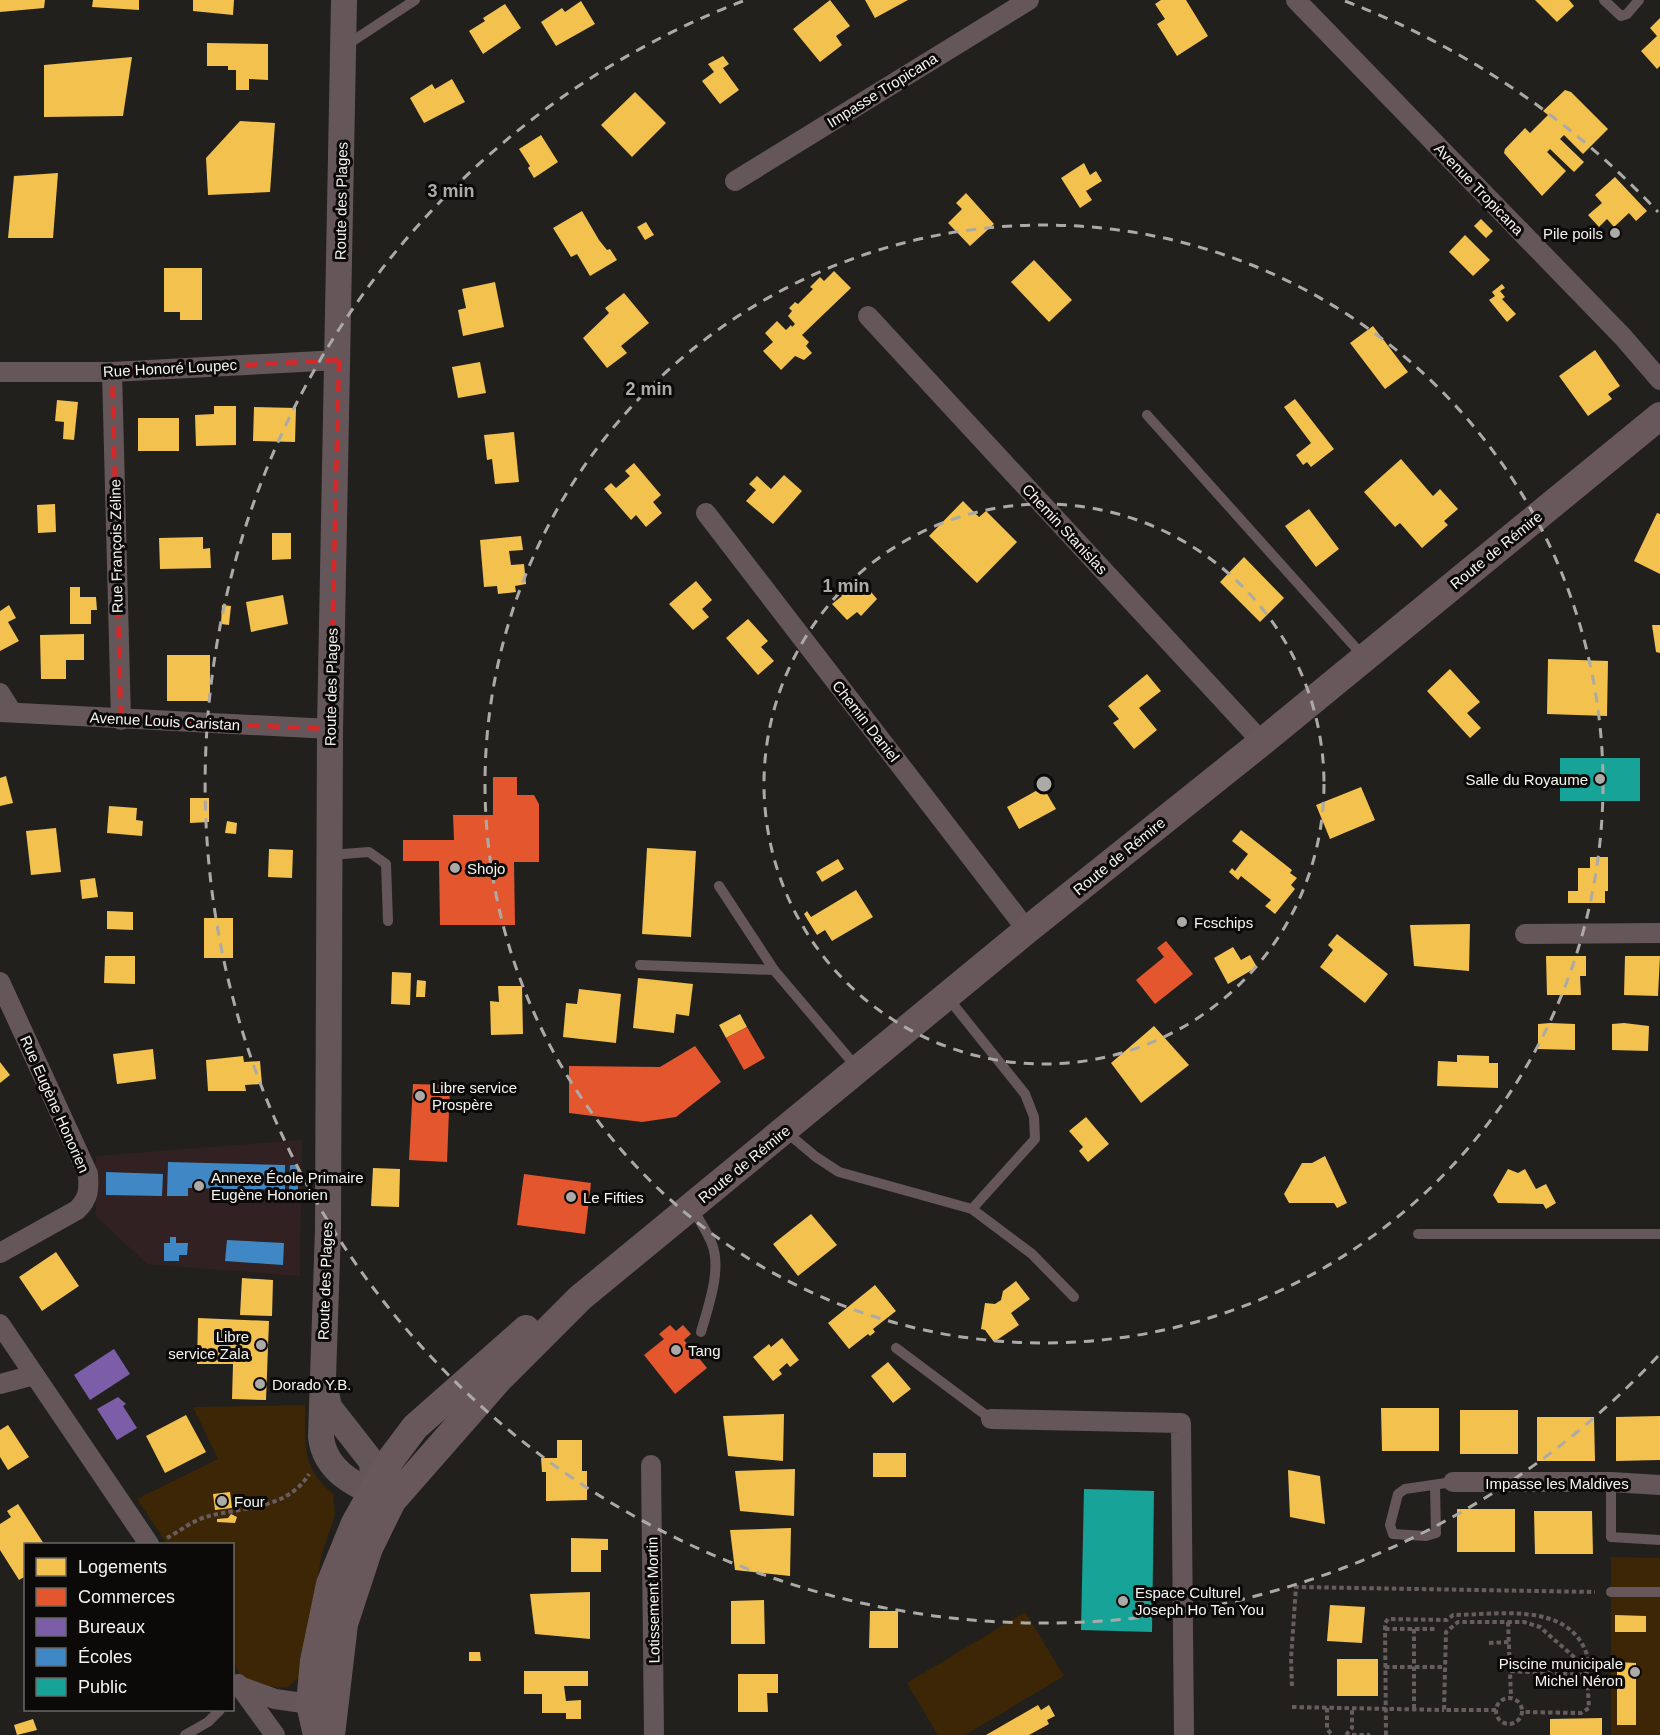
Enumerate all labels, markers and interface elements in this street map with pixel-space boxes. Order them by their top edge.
street label: Impasse Tropicana [824,49,941,131]
street label: Avenue Tropicana [1431,140,1527,239]
street label: Route des Plages [331,142,351,260]
text: 3 min [427,181,475,201]
place label: Pile poils [1543,225,1603,242]
marker: Pile poils [1608,226,1622,240]
street label: Rue Honoré Loupec [103,356,238,380]
text: 2 min [625,379,673,399]
street label: Rue François Zéline [106,479,126,613]
street label: Chemin Stanislas [1019,481,1111,577]
street label: Route de Rémire [1447,508,1545,592]
text: 1 min [822,576,870,596]
street label: Route des Plages [321,628,341,746]
street label: Chemin Daniel [829,677,903,765]
street label: Avenue Louis Caristan [89,709,241,733]
place label: Salle du Royaume [1465,771,1588,788]
marker: Salle du Royaume [1593,772,1607,786]
centre of rings [1034,774,1054,794]
street label: Route de Rémire [1070,814,1168,898]
place label: Shojo [467,860,505,877]
marker: Shojo [448,861,462,875]
place label: Fcschips [1194,914,1253,931]
marker: Fcschips [1175,915,1189,929]
street label: Rue Eugène Honorien [17,1033,93,1175]
place label: Libre service Prospère [432,1079,517,1113]
marker: Libre service Prospère [413,1089,427,1103]
street label: Route de Rémire [695,1122,793,1206]
place label: Annexe École Primaire Eugène Honorien [211,1169,364,1203]
marker: Annexe École Primaire Eugène Honorien [192,1179,206,1193]
place label: Le Fifties [583,1189,644,1206]
marker: Le Fifties [564,1190,578,1204]
street label: Route des Plages [314,1222,336,1340]
place label: Libre service Zala [168,1328,250,1362]
marker: Libre service Zala [254,1338,268,1352]
place label: Tang [688,1342,721,1359]
marker: Tang [669,1343,683,1357]
place label: Dorado Y.B. [272,1376,352,1393]
marker: Dorado Y.B. [253,1377,267,1391]
street label: Impasse les Maldives [1485,1475,1629,1492]
place label: Four [234,1493,265,1510]
marker: Four [215,1494,229,1508]
street label: Lotissement Mortin [643,1537,663,1663]
legend [24,1543,234,1711]
text: Logements [78,1557,167,1577]
place label: Espace Culturel Joseph Ho Ten You [1135,1584,1264,1618]
text: Commerces [78,1587,175,1607]
marker: Espace Culturel Joseph Ho Ten You [1116,1594,1130,1608]
text: Bureaux [78,1617,145,1637]
text: Écoles [78,1647,132,1667]
place label: Piscine municipale Michel Néron [1499,1655,1623,1689]
marker: Piscine municipale Michel Néron [1628,1665,1642,1679]
text: Public [78,1677,127,1697]

